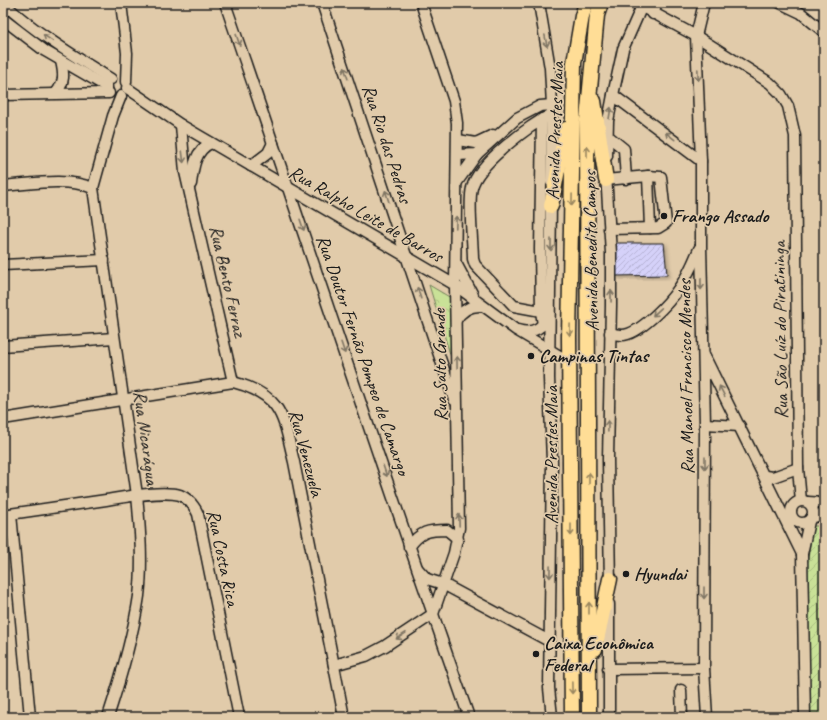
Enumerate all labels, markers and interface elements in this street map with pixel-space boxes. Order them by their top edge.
one-way arrow [234,33,242,45]
one-way arrow [42,34,53,42]
one-way arrow [543,34,551,47]
street label: Avenida Prestes Maia [541,60,569,201]
one-way arrow [341,67,349,79]
one-way arrow [694,68,701,81]
street label: Rua Rio das Pedras [357,82,418,208]
one-way arrow [606,107,614,120]
one-way arrow [665,132,676,141]
one-way arrow [583,146,591,159]
one-way arrow [179,150,187,163]
street label: Rua Ralpho Leite de Barros [285,160,449,269]
street label: Avenida Benedito Campos [578,169,604,332]
one-way arrow [383,189,390,202]
one-way arrow [568,193,576,206]
place label: Frango Assado [672,204,769,228]
marker: Frango Assado [659,211,669,221]
one-way arrow [453,216,460,229]
one-way arrow [298,219,306,231]
street label: Rua Bento Ferraz [204,223,253,341]
street label: Rua Doutor Fernão Pompeo de Camargo [311,232,416,480]
one-way arrow [547,238,555,251]
street label: Rua São Luíz do Piratininga [766,239,794,419]
street label: Rua Manoel Francisco Mendes [672,277,700,475]
one-way arrow [698,277,705,290]
one-way arrow [415,287,422,300]
one-way arrow [607,290,615,303]
street label: Rua Salto Grande [427,307,453,422]
one-way arrow [652,308,662,317]
one-way arrow [566,323,573,336]
one-way arrow [340,342,347,355]
place label: Campinas Tintas [539,344,650,368]
marker: Campinas Tintas [526,351,536,361]
one-way arrow [453,356,460,369]
street label: Avenida Prestes Maia [539,384,563,524]
one-way arrow [718,385,726,397]
street label: Rua Nicarágua [128,389,165,488]
street label: Rua Venezuela [283,407,330,501]
one-way arrow [604,420,612,433]
one-way arrow [701,456,709,469]
one-way arrow [381,465,389,477]
one-way arrow [585,472,593,485]
street label: Rua Costa Rica [201,507,245,611]
one-way arrow [455,514,463,527]
one-way arrow [567,523,575,536]
place label: Hyundai [634,562,689,586]
one-way arrow [546,565,554,578]
marker: Hyundai [621,569,631,579]
one-way arrow [700,586,708,599]
one-way arrow [585,602,593,615]
place label: Caixa Econômica Federal [544,631,654,677]
one-way arrow [396,632,407,640]
marker: Caixa Econômica Federal [531,649,541,659]
one-way arrow [568,681,576,694]

